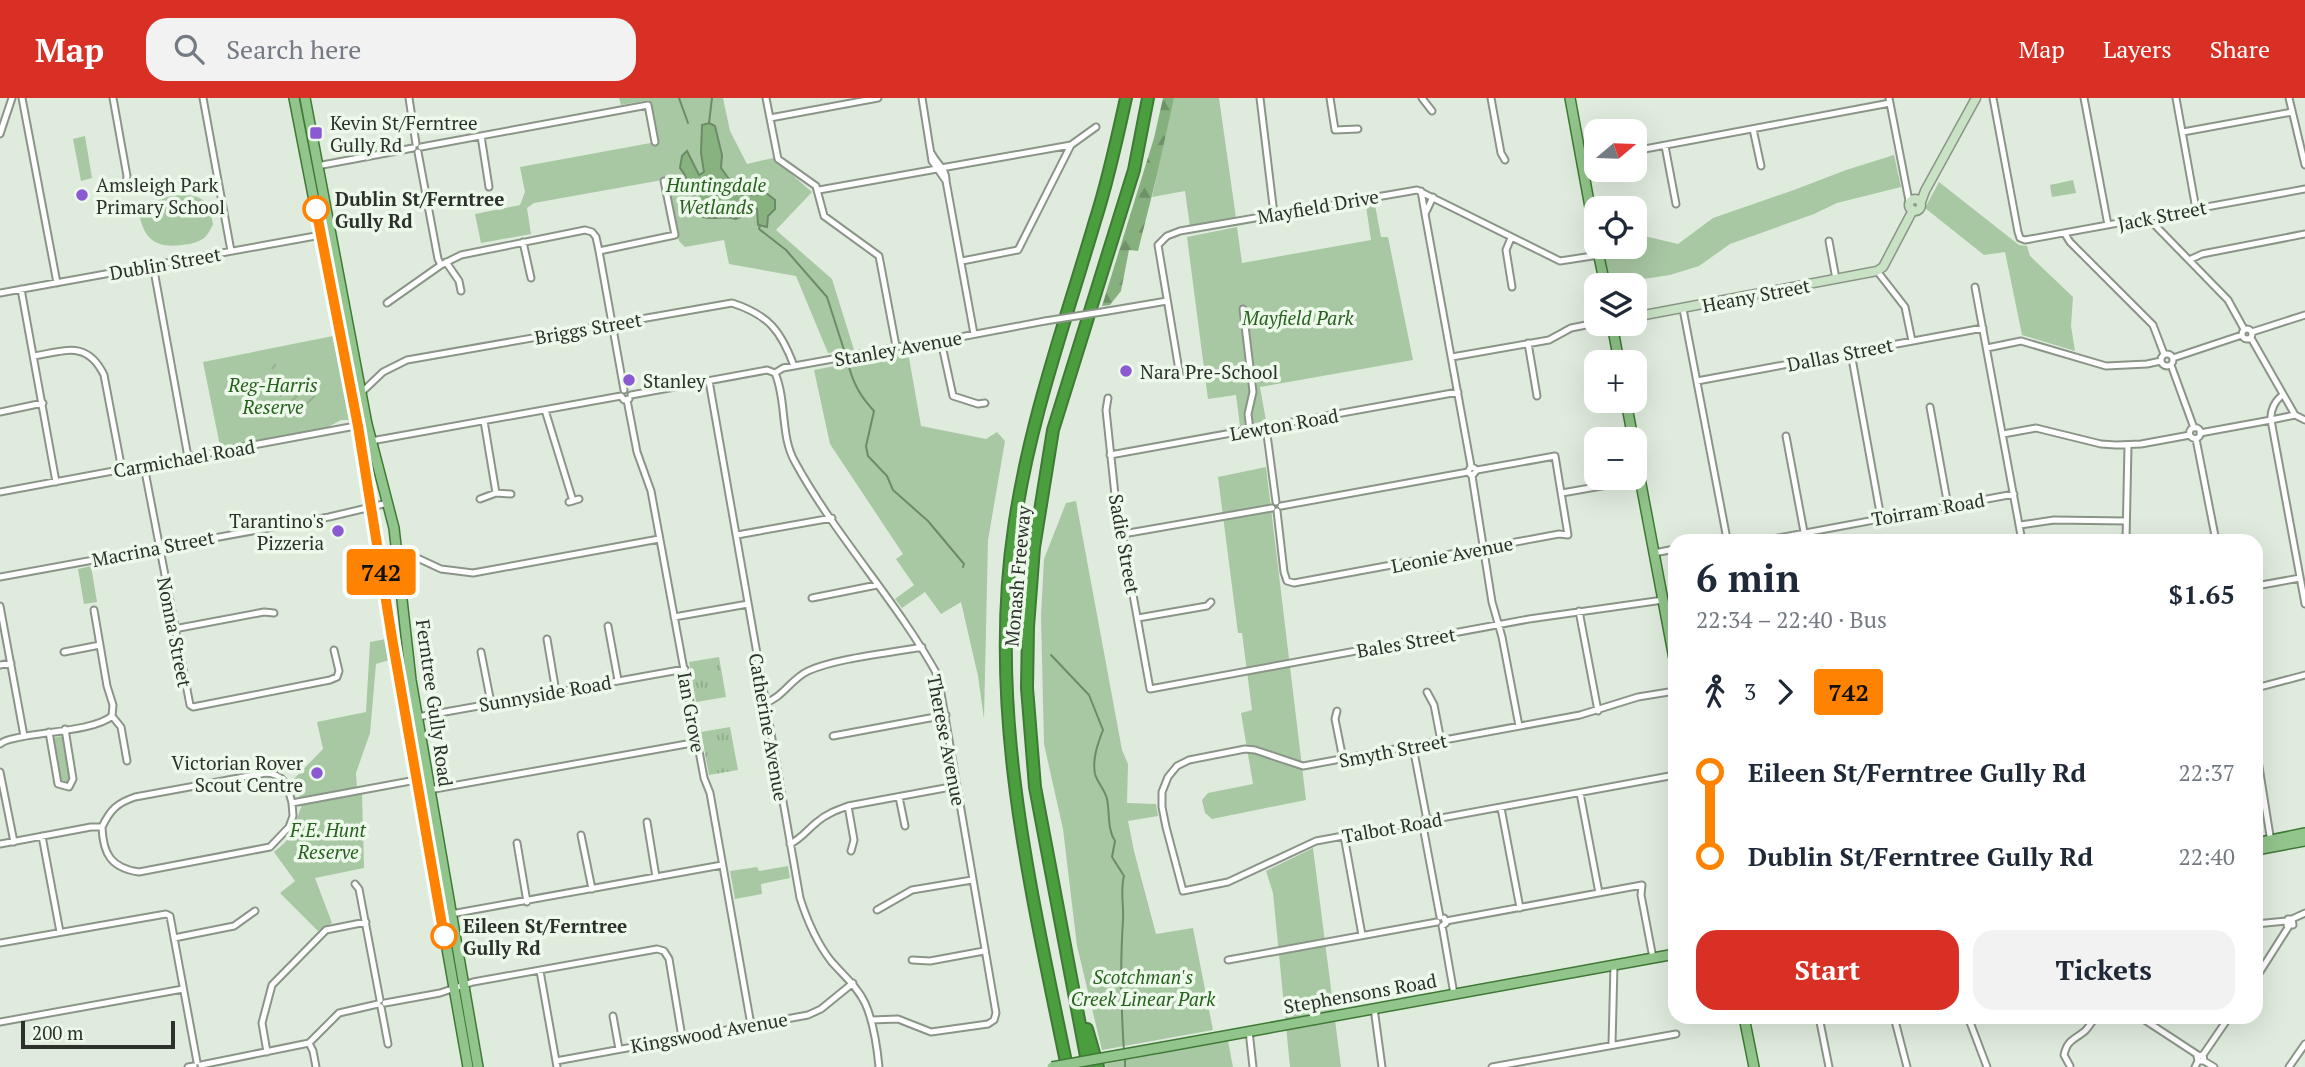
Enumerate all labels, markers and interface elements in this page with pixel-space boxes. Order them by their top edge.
search box [146,18,636,81]
text: Map [35,28,104,71]
icon: search [170,30,208,68]
text: Search here [226,32,361,66]
text: Map [2018,33,2065,65]
text: Layers [2103,33,2172,65]
text: Share [2210,33,2270,65]
place label: Kevin St/Ferntree Gully Rd [330,110,478,157]
north arrow [1584,119,1647,182]
map controls [1584,119,1647,490]
marker: Kevin St/Ferntree Gully Rd [308,125,324,141]
place label: Amsleigh Park Primary School [96,172,225,219]
park label: Huntingdale Wetlands [665,172,766,219]
street label: Mayfield Drive [1255,183,1381,229]
place label: Dublin St/Ferntree Gully Rd [335,186,504,233]
marker: Amsleigh Park Primary School [74,187,90,203]
street label: Jack Street [2115,194,2209,236]
marker: Dublin St/Ferntree Gully Rd [303,196,329,222]
button: locate [1584,196,1647,259]
street label: Dublin Street [107,241,223,285]
street label: Heany Street [1700,272,1812,318]
button: layers [1584,273,1647,336]
park label: Mayfield Park [1241,305,1355,330]
street label: Briggs Street [533,306,643,350]
street label: Stanley Avenue [832,324,964,372]
street label: Dallas Street [1785,331,1895,377]
button: + [1584,350,1647,413]
place label: Nara Pre-School [1140,359,1278,384]
marker: Nara Pre-School [1118,363,1134,379]
place label: Stanley [643,368,706,393]
park label: Reg-Harris Reserve [227,372,318,419]
marker: Stanley [621,372,637,388]
street label: Lewton Road [1228,402,1341,446]
button: − [1584,427,1647,490]
street label: Carmichael Road [111,433,257,483]
street label: Toirram Road [1870,487,1987,531]
street label: Sadie Street [1104,492,1146,596]
street label: Monash Freeway [998,504,1036,648]
place label: Tarantino's Pizzeria [229,508,324,555]
marker: Tarantino's Pizzeria [330,523,346,539]
street label: Macrina Street [90,524,216,572]
street label: Leonie Avenue [1389,530,1515,578]
line badge: 742 [341,549,421,595]
text: 6 min [1696,553,1800,603]
text: 742 [361,556,401,588]
street label: Nonna Street [152,575,198,689]
text: $1.65 [2169,577,2235,611]
text: 22:34 – 22:40 · Bus [1696,604,1887,635]
street label: Ferntree Gully Road [411,618,459,789]
street label: Bales Street [1355,621,1457,663]
street label: Catherine Avenue [744,651,794,803]
street label: Sunnyside Road [477,669,614,717]
street label: Ian Grove [673,670,711,754]
street label: Therese Avenue [922,672,972,808]
icon: walk [1696,673,1734,711]
icon: forward [1766,673,1804,711]
text: 3 [1744,676,1756,707]
text: 742 [1828,676,1869,708]
street label: Smyth Street [1337,727,1449,773]
place label: Victorian Rover Scout Centre [171,750,304,797]
text: Eileen St/Ferntree Gully Rd [1748,755,2086,789]
text: 22:37 [2178,757,2235,788]
marker: Victorian Rover Scout Centre [309,765,325,781]
street label: Talbot Road [1340,806,1444,848]
park label: F.E. Hunt Reserve [289,817,367,864]
text: Dublin St/Ferntree Gully Rd [1748,839,2093,873]
text: 22:40 [2178,841,2235,872]
place label: Eileen St/Ferntree Gully Rd [463,913,627,960]
marker: Eileen St/Ferntree Gully Rd [431,923,457,949]
button: Start [1696,930,1959,1010]
button: Tickets [1973,930,2235,1010]
park label: Scotchman's Creek Linear Park [1071,964,1216,1011]
street label: Stephensons Road [1282,967,1439,1019]
street label: Kingswood Avenue [628,1006,790,1058]
scale bar [21,1018,175,1050]
text: 200 m [32,1020,83,1045]

